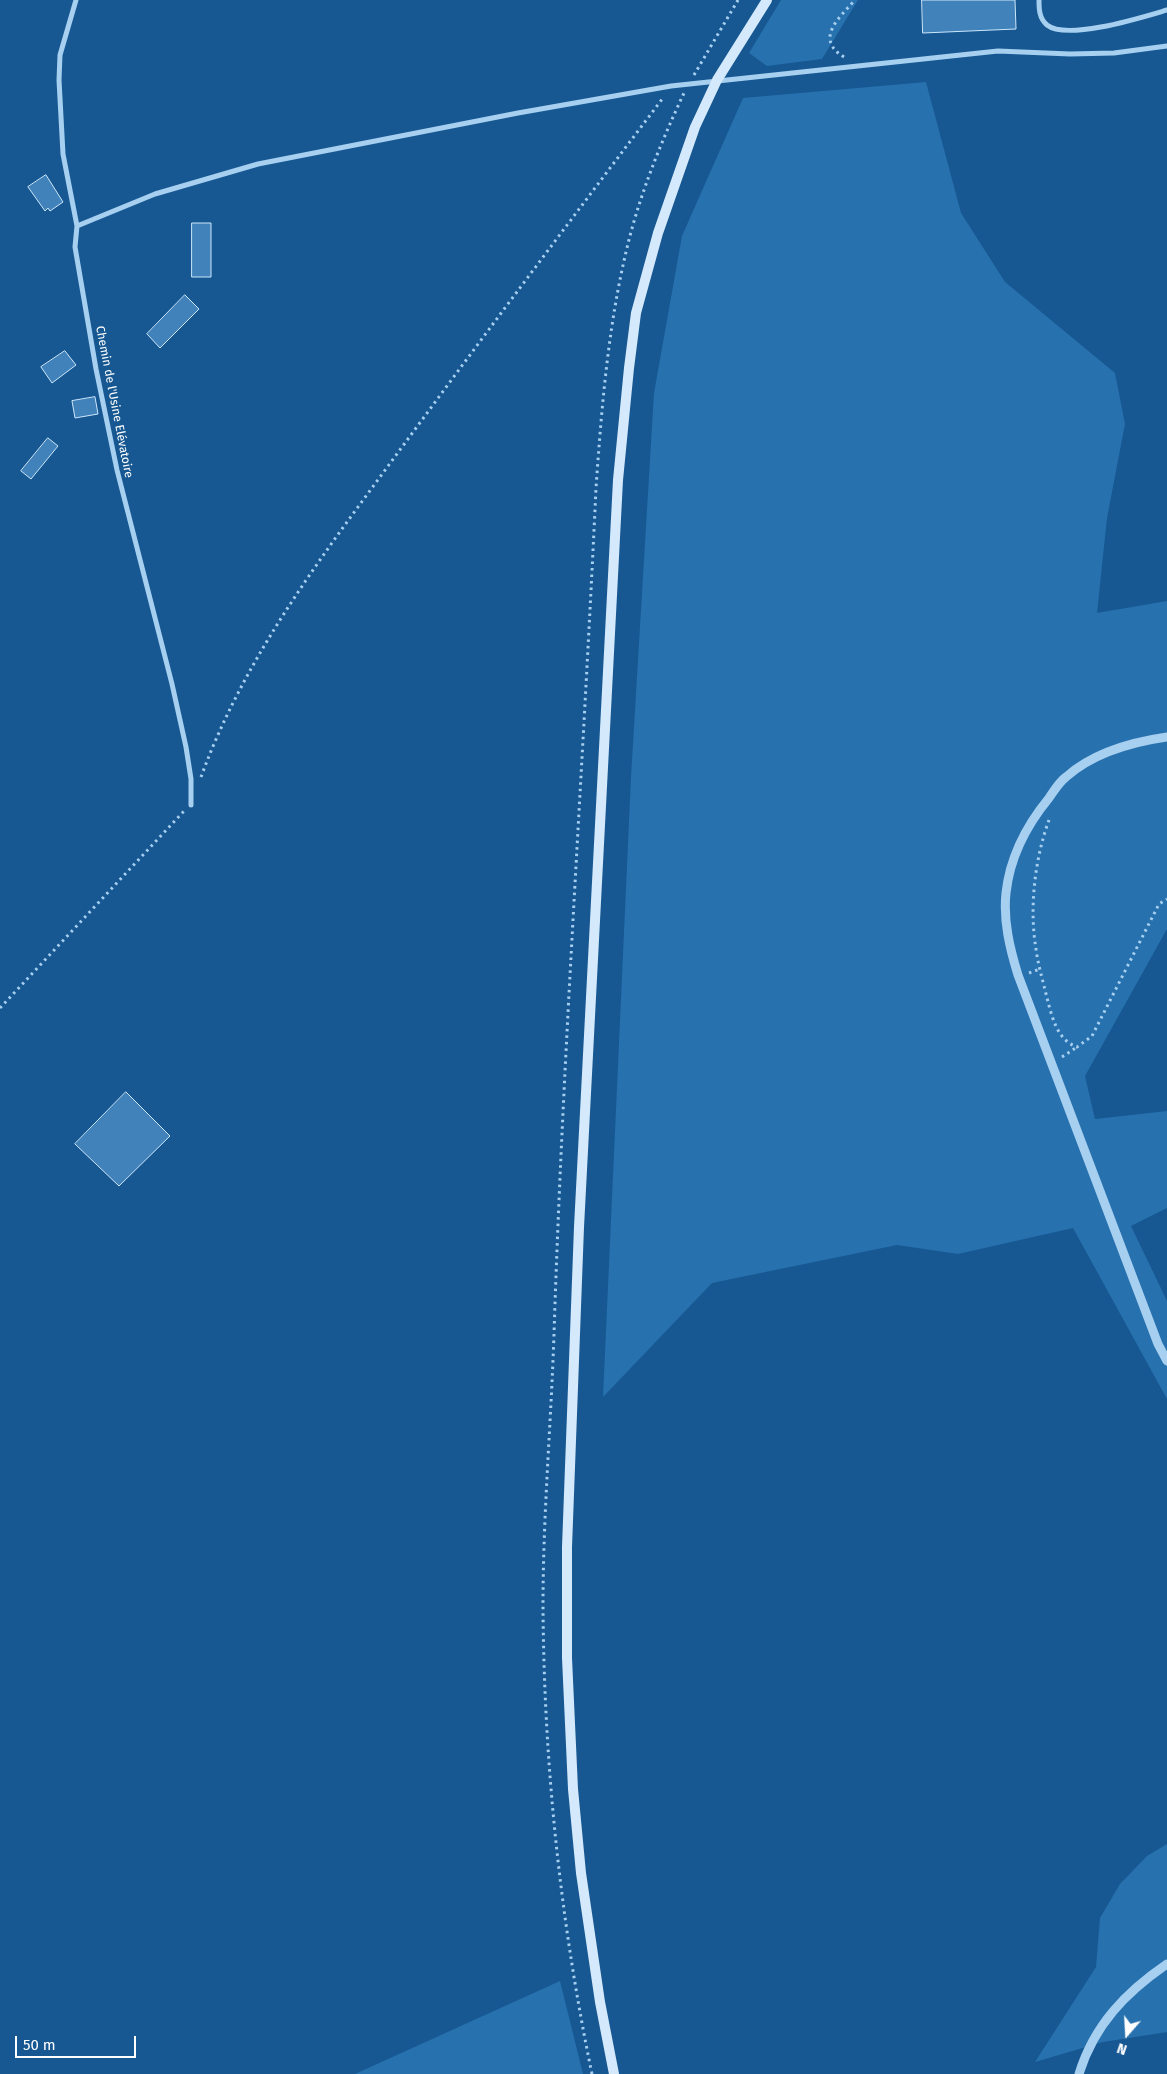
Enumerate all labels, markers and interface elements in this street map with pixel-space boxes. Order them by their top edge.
street label: Chemin de l'Usine Elévatoire [92,325,136,479]
north arrow [1102,2009,1152,2059]
scale bar [18,2026,139,2058]
text: 50 m [23,2036,56,2054]
text: N [1115,2039,1129,2058]

